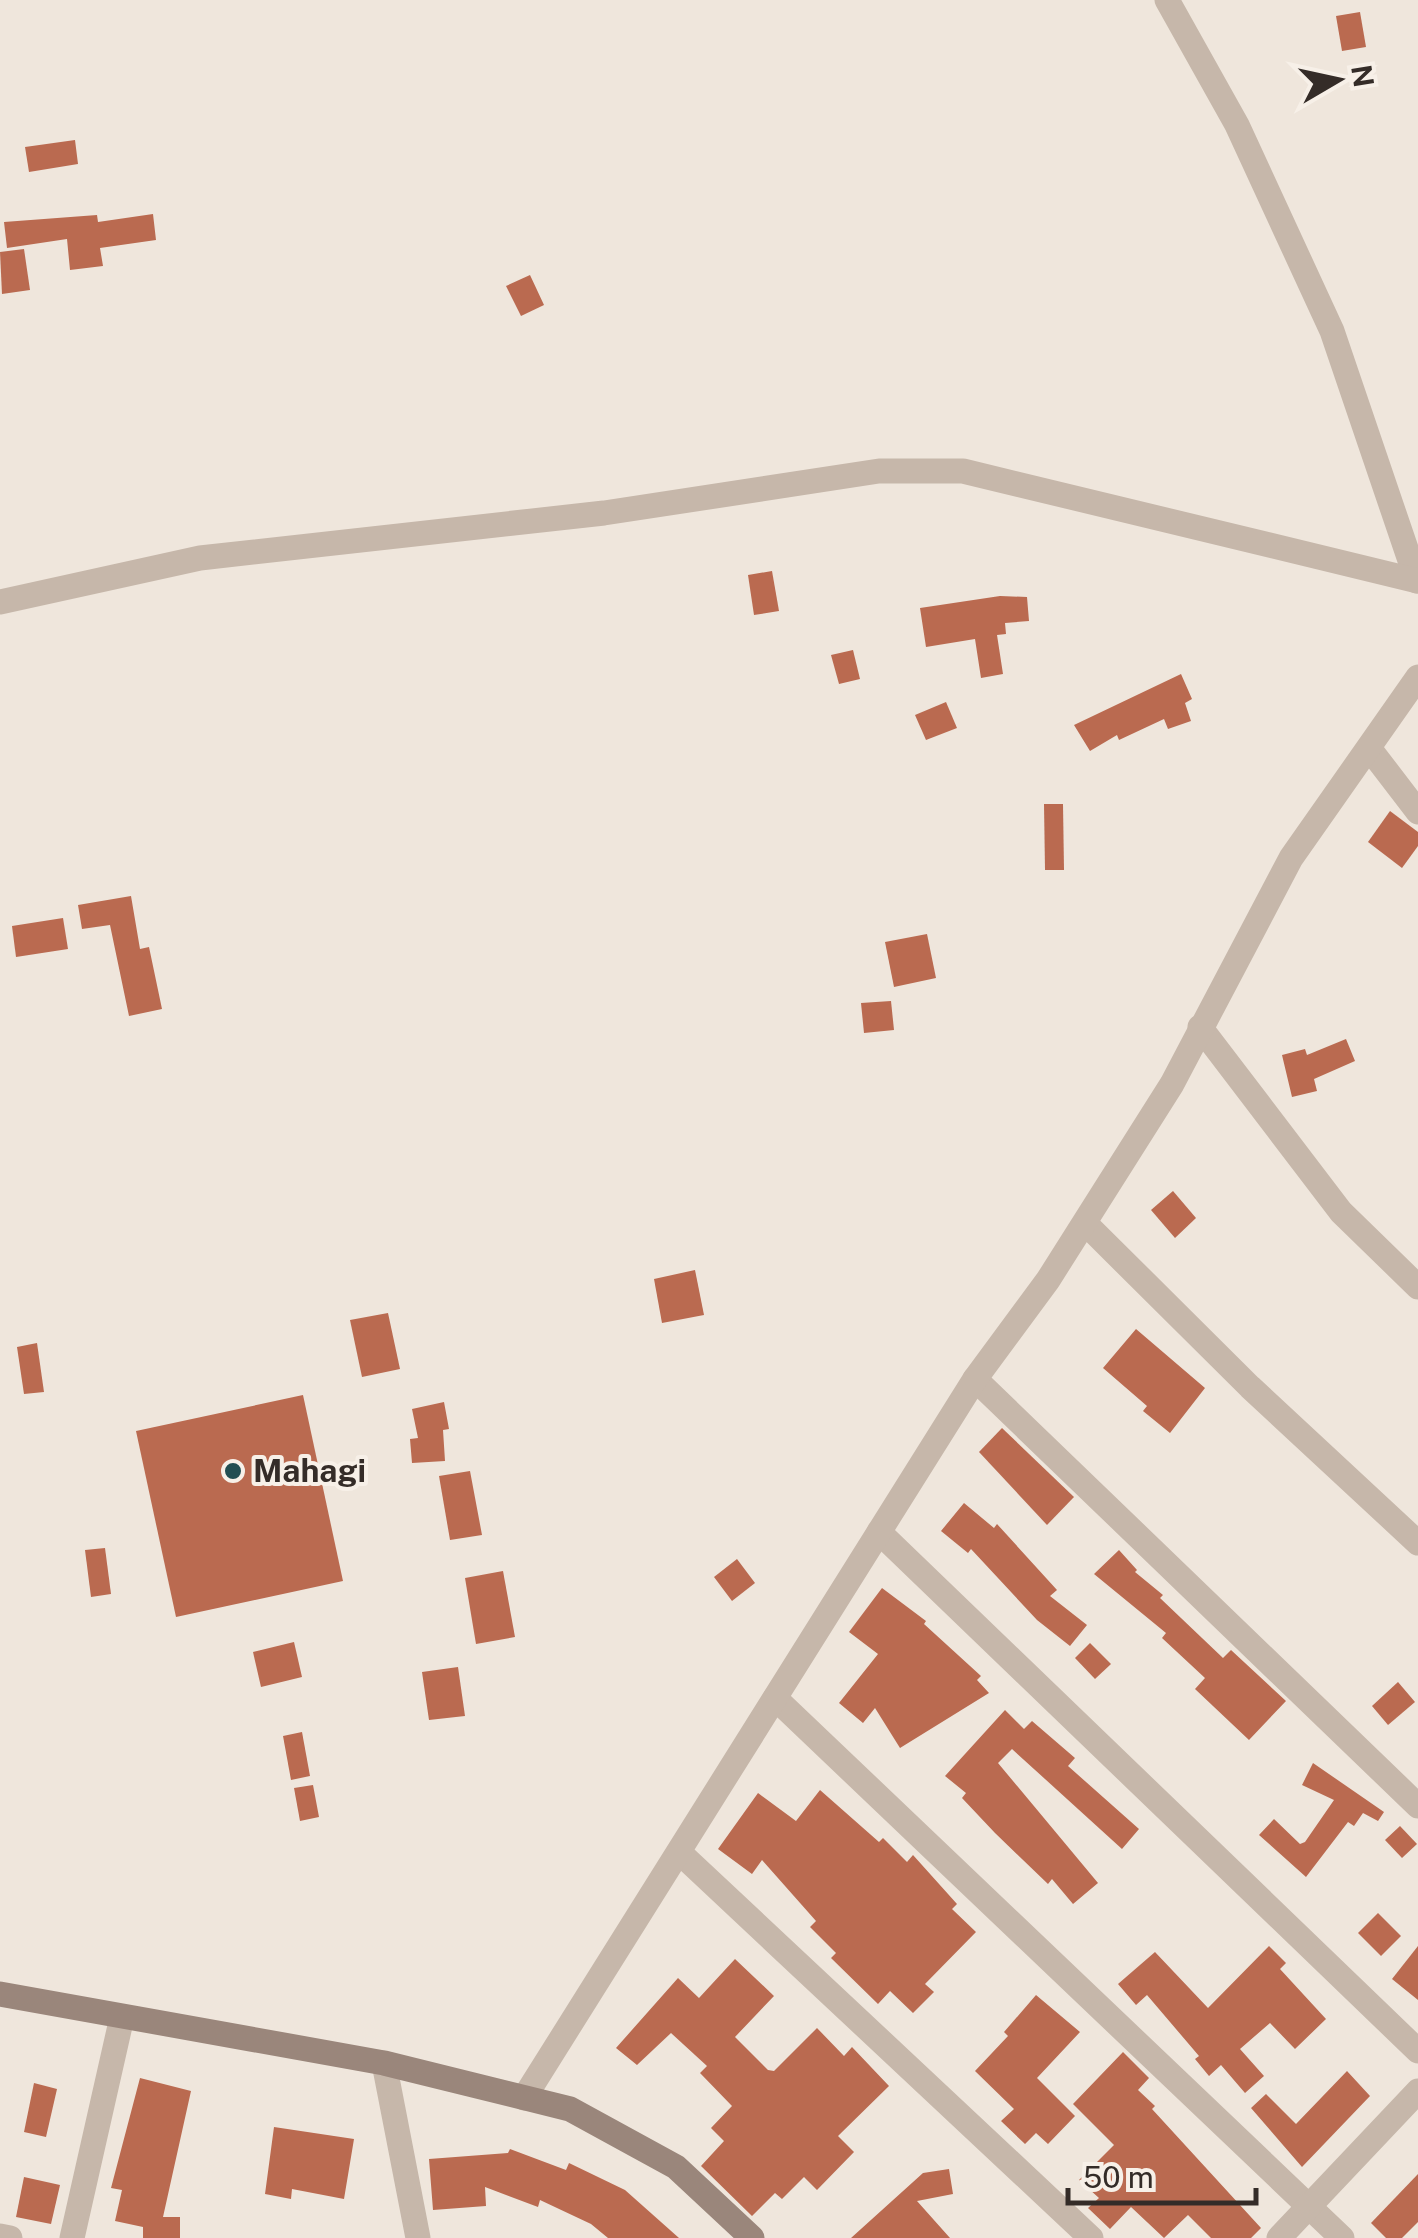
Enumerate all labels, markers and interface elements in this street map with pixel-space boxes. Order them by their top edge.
north arrow [1288,30,1388,130]
text: N [1345,63,1381,89]
place label: Mahagi [253,1452,366,1489]
marker: Mahagi [222,1460,244,1482]
scale bar [1068,2143,1256,2205]
text: 50 m [1083,2159,1154,2195]

